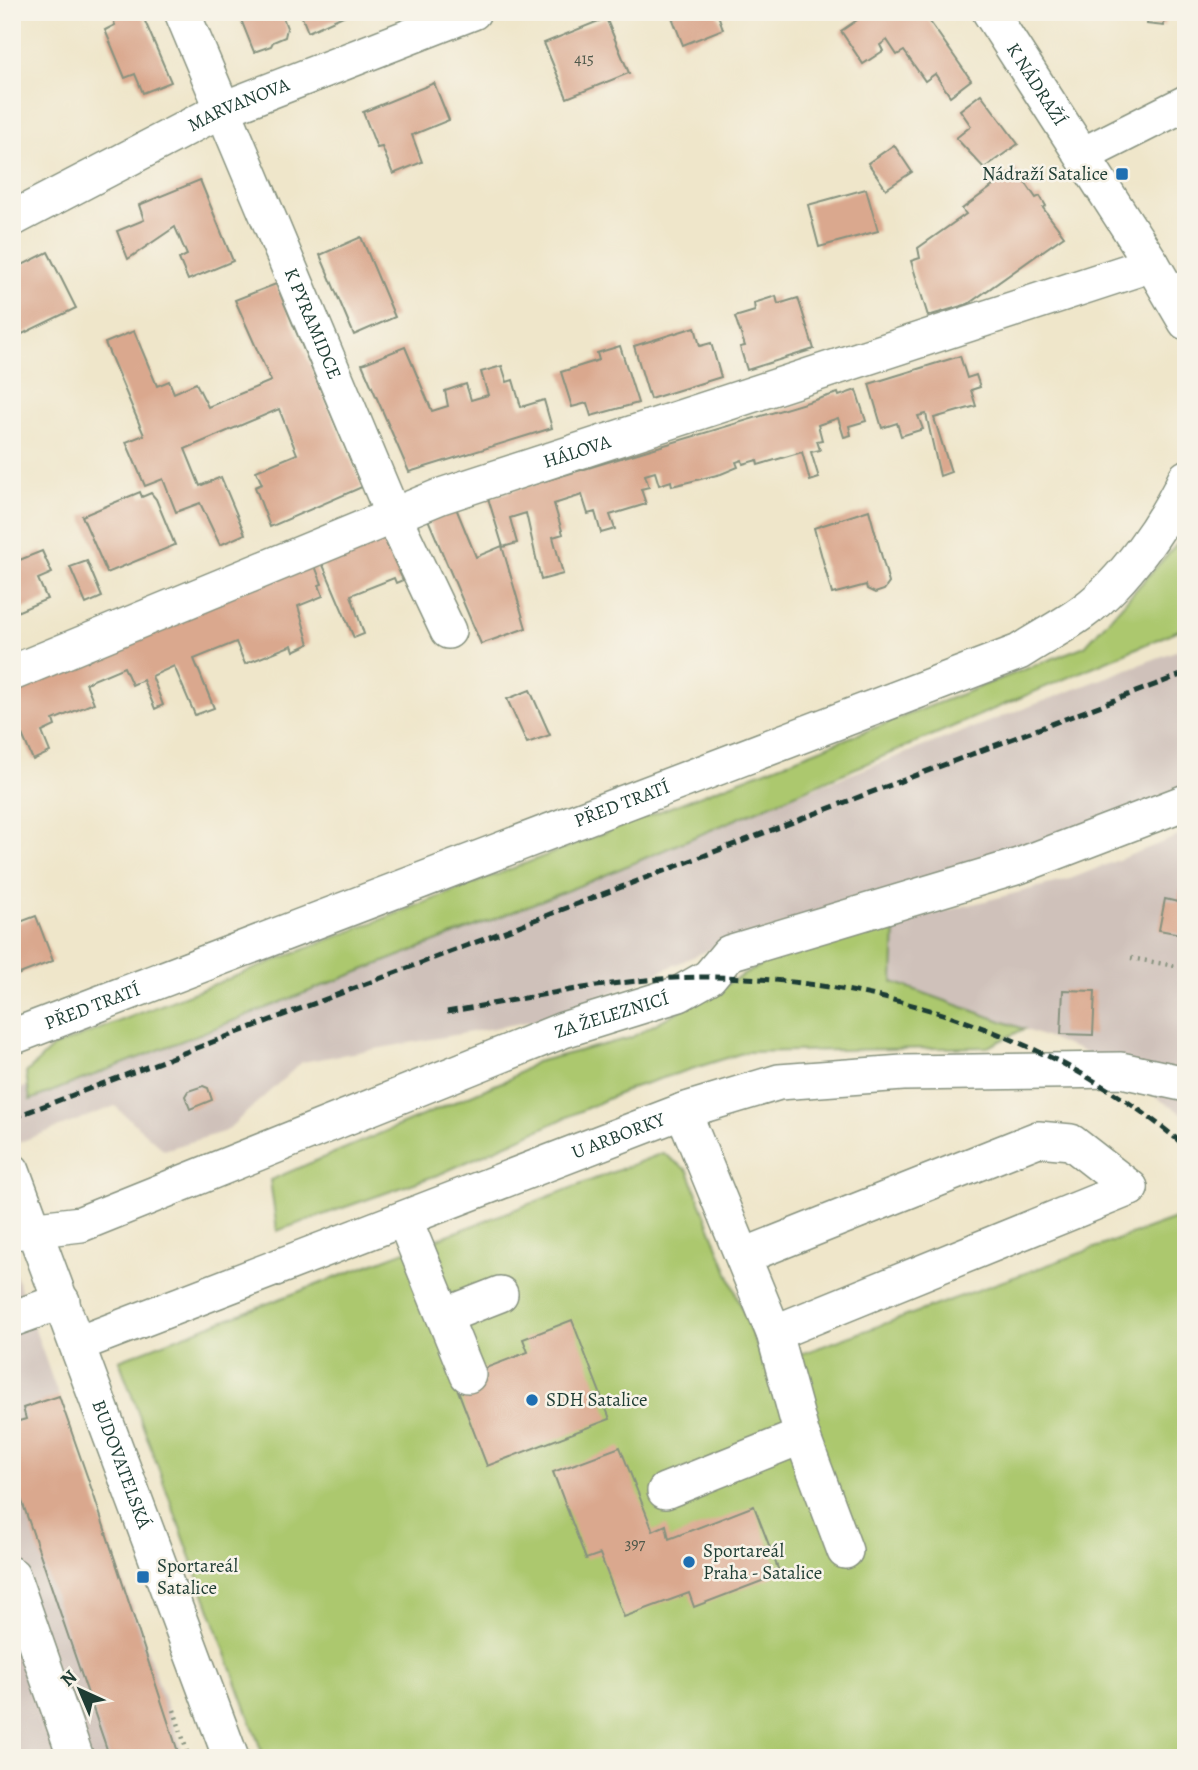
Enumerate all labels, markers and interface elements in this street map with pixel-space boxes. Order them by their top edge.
street label: K NÁDRAŽÍ [1000,38,1073,131]
house number: 415 [574,48,594,70]
street label: MARVANOVA [183,71,294,138]
place label: Nádraží Satalice [982,161,1108,187]
marker: Nádraží Satalice [1114,166,1130,182]
street label: K PYRAMIDCE [278,264,348,383]
street label: HÁLOVA [540,428,615,475]
street label: PŘED TRATÍ [570,774,673,834]
street label: PŘED TRATÍ [41,976,144,1036]
street label: ZA ŽELEZNICÍ [551,985,672,1045]
street label: U ARBORKY [568,1106,669,1166]
place label: SDH Satalice [546,1387,647,1413]
marker: SDH Satalice [524,1392,540,1408]
street label: BUDOVATELSKÁ [86,1396,158,1533]
house number: 397 [625,1533,646,1555]
place label: Sportareál Praha - Satalice [703,1538,822,1586]
place label: Sportareál Satalice [157,1553,238,1601]
marker: Sportareál Praha - Satalice [681,1554,697,1570]
marker: Sportareál Satalice [135,1569,151,1585]
north arrow [46,1654,116,1724]
text: N [55,1664,83,1693]

